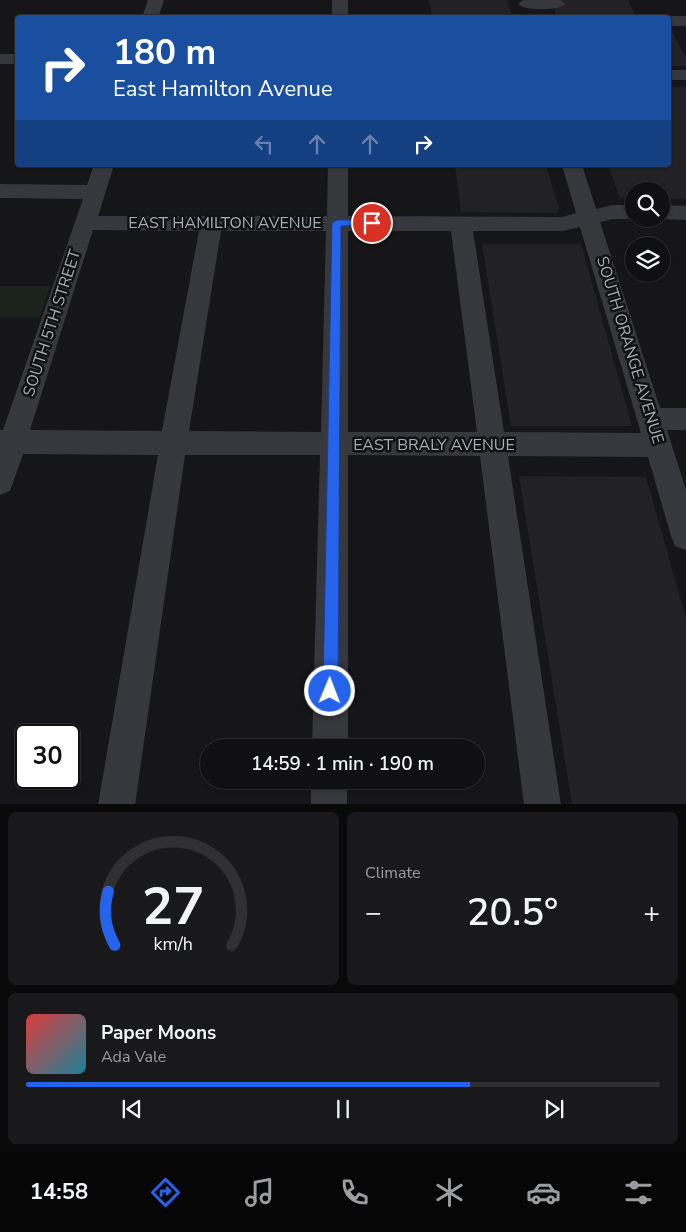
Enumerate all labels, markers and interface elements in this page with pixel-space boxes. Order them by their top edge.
text: 180 m [113,29,216,76]
icon: right [30,35,95,100]
text: East Hamilton Avenue [113,74,333,104]
icon: left [250,130,278,158]
icon: ahead [303,130,331,158]
icon: ahead [356,130,384,158]
icon: right [409,130,437,158]
map controls [625,182,670,282]
button: search [625,182,670,227]
pin [351,202,393,244]
icon: arrive [358,209,386,237]
street label: EAST HAMILTON AVENUE [128,212,322,234]
button: layers [625,237,670,282]
street label: SOUTH 5TH STREET [18,246,86,399]
street label: SOUTH ORANGE AVENUE [591,254,669,446]
street label: EAST BRALY AVENUE [353,434,515,456]
position arrow [303,664,355,716]
speed limit sign: 30 [15,724,80,789]
text: 14:59 · 1 min · 190 m [251,751,434,777]
text: Climate [365,862,420,884]
text: 27 [142,871,205,942]
text: 20.5° [467,887,558,938]
text: − [365,894,382,932]
text: + [643,894,660,932]
text: km/h [154,932,193,956]
text: Paper Moons [101,1020,216,1046]
text: Ada Vale [101,1046,166,1068]
icon: previous [118,1095,146,1123]
icon: pause [329,1095,357,1123]
icon: next [540,1095,568,1123]
icon: directions [148,1175,183,1210]
icon: music [242,1175,277,1210]
icon: phone [337,1175,372,1210]
icon: climate [432,1175,467,1210]
icon: car [526,1175,561,1210]
icon: filters [621,1175,656,1210]
text: 14:58 [30,1177,88,1207]

